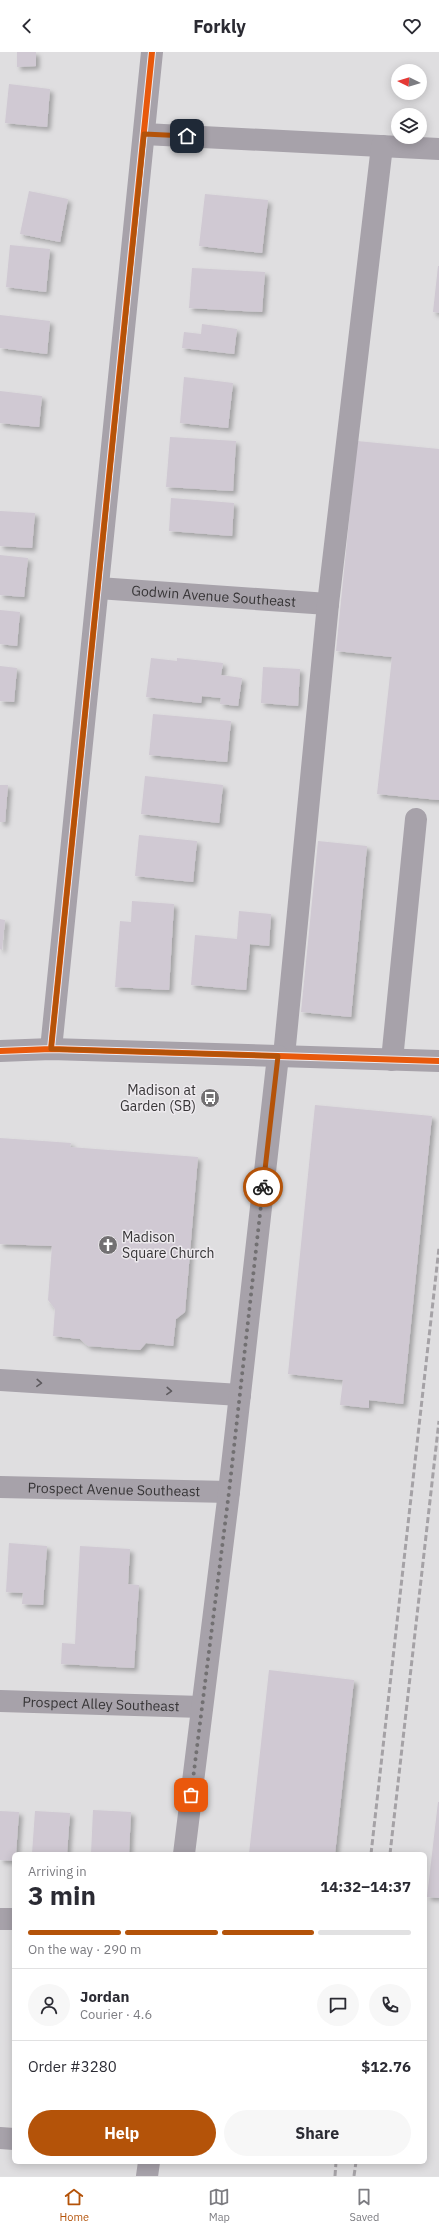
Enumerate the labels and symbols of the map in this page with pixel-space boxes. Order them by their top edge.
north arrow [391,64,427,100]
pin [170,119,204,153]
street label: Godwin Avenue Southeast [131,581,297,611]
place label: Madison at Garden (SB) [120,1081,196,1115]
bus stop icon: Madison at Garden (SB) [199,1087,221,1109]
courier [243,1167,283,1207]
place label: Madison Square Church [122,1228,214,1262]
church icon: Madison Square Church [97,1234,119,1256]
one-way arrow [36,1378,42,1387]
one-way arrow [166,1386,172,1395]
street label: Prospect Avenue Southeast [27,1479,201,1500]
street label: Prospect Alley Southeast [22,1693,180,1715]
pin [174,1778,208,1812]

